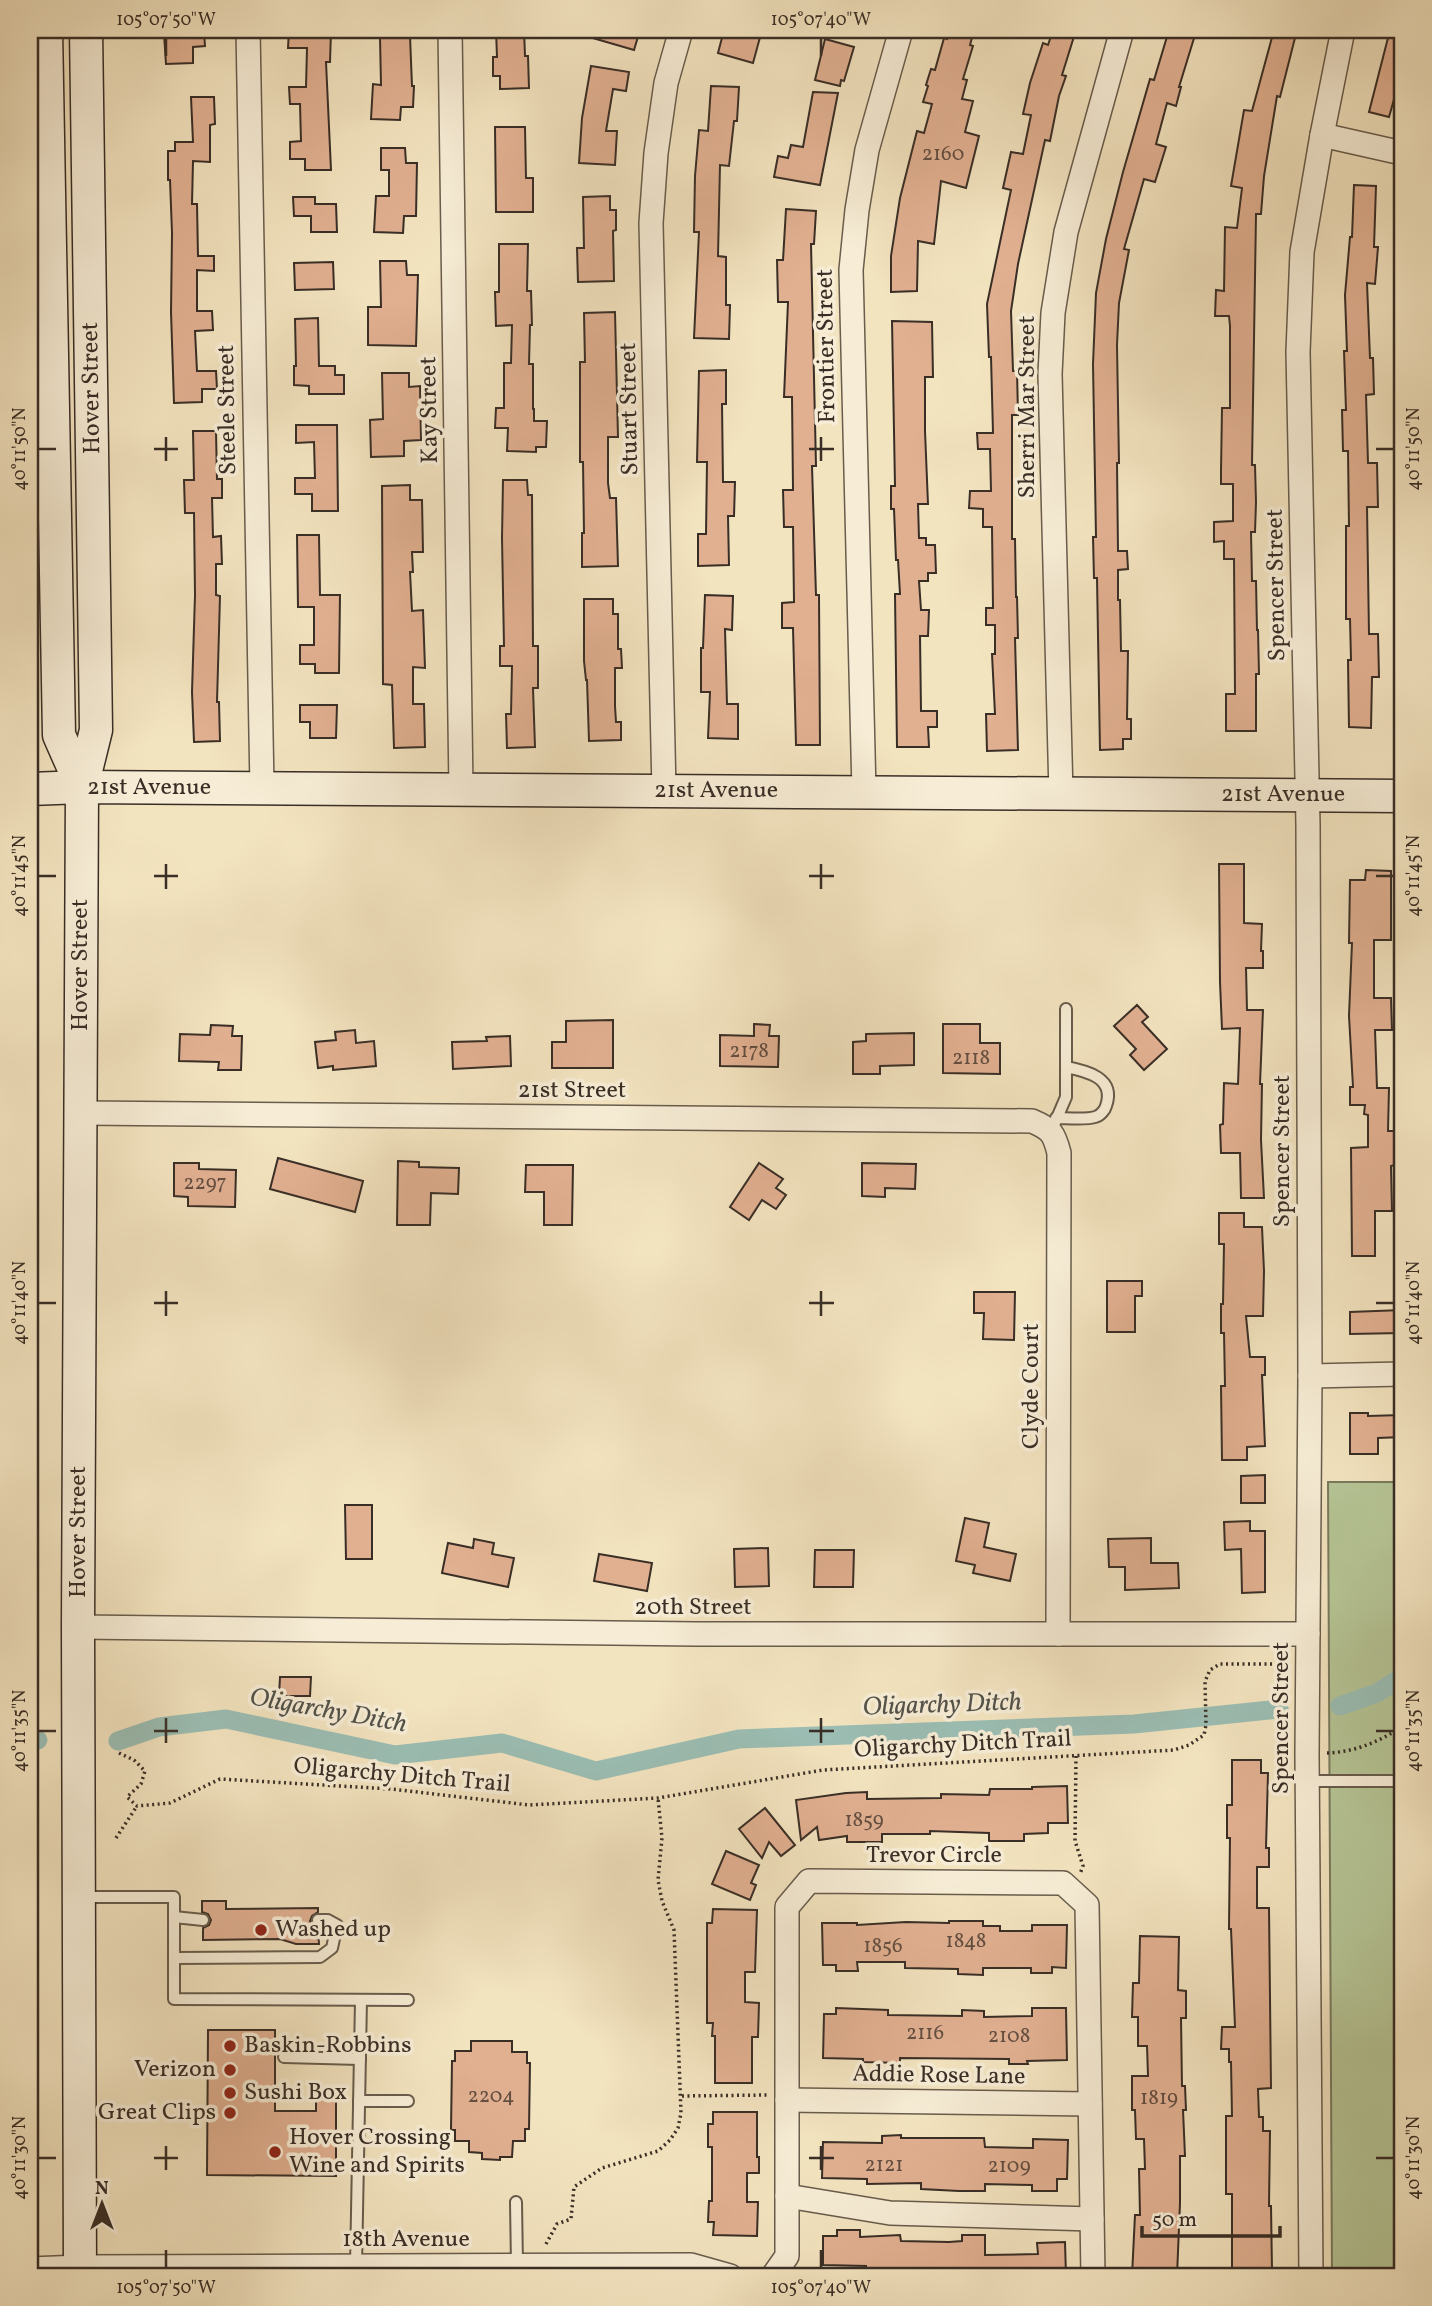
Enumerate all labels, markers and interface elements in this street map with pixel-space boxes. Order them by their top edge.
text: 105°07'50"W [116,8,216,33]
text: 105°07'40"W [771,8,871,33]
house number: 2160 [922,140,964,169]
street label: Frontier Street [809,268,845,424]
street label: Sherri Mar Street [1011,315,1045,499]
street label: Hover Street [74,322,110,454]
street label: Stuart Street [612,342,648,476]
street label: Steele Street [210,344,246,476]
street label: Kay Street [412,356,448,464]
text: 40°11'50"N [8,407,33,491]
text: 40°11'50"N [1402,407,1427,491]
street label: Spencer Street [1259,508,1295,662]
street label: 21st Avenue [87,771,211,805]
street label: 21st Avenue [654,774,778,808]
street label: 21st Avenue [1221,778,1345,812]
text: 40°11'45"N [8,835,33,917]
text: 40°11'45"N [1402,835,1427,917]
street label: Hover Street [64,899,98,1031]
house number: 2178 [729,1037,769,1066]
house number: 2118 [952,1044,990,1073]
street label: 21st Street [518,1074,626,1108]
street label: Spencer Street [1266,1075,1300,1227]
house number: 2297 [183,1169,227,1198]
text: 40°11'40"N [8,1261,33,1345]
text: 40°11'40"N [1402,1261,1427,1345]
street label: Clyde Court [1015,1323,1049,1449]
street label: Hover Street [62,1466,96,1598]
street label: 20th Street [634,1591,752,1625]
street label: Spencer Street [1265,1642,1299,1794]
water label: Oligarchy Ditch [246,1679,410,1743]
water label: Oligarchy Ditch [862,1684,1022,1726]
text: 40°11'35"N [8,1690,33,1772]
text: 40°11'35"N [1402,1690,1427,1772]
street label: Oligarchy Ditch Trail [853,1722,1073,1768]
street label: Oligarchy Ditch Trail [292,1750,512,1802]
house number: 1859 [844,1806,884,1835]
street label: Trevor Circle [866,1839,1002,1873]
place label: Washed up [275,1913,391,1947]
marker: Washed up [253,1922,269,1938]
house number: 1848 [946,1927,986,1956]
house number: 1856 [863,1932,903,1961]
house number: 2116 [906,2019,944,2048]
house number: 2108 [988,2022,1030,2051]
place label: Baskin-Robbins [244,2029,411,2063]
marker: Baskin-Robbins [222,2038,238,2054]
place label: Verizon [134,2053,216,2087]
street label: Addie Rose Lane [852,2057,1026,2095]
marker: Verizon [222,2062,238,2078]
place label: Sushi Box [244,2076,347,2110]
house number: 2204 [468,2082,514,2111]
house number: 1819 [1140,2084,1178,2113]
marker: Sushi Box [222,2085,238,2101]
place label: Great Clips [98,2096,216,2130]
marker: Great Clips [222,2105,238,2121]
text: 40°11'30"N [8,2116,33,2200]
text: 40°11'30"N [1402,2116,1427,2200]
place label: Hover Crossing Wine and Spirits [289,2121,465,2183]
marker: Hover Crossing Wine and Spirits [267,2144,283,2160]
house number: 2121 [865,2151,903,2180]
house number: 2109 [987,2152,1031,2181]
north arrow [66,2170,136,2240]
text: N [95,2176,109,2202]
scale bar [1142,2194,1280,2238]
text: 50 m [1152,2206,1197,2235]
street label: 18th Avenue [342,2223,470,2257]
text: 105°07'50"W [116,2276,216,2301]
text: 105°07'40"W [771,2276,871,2301]

